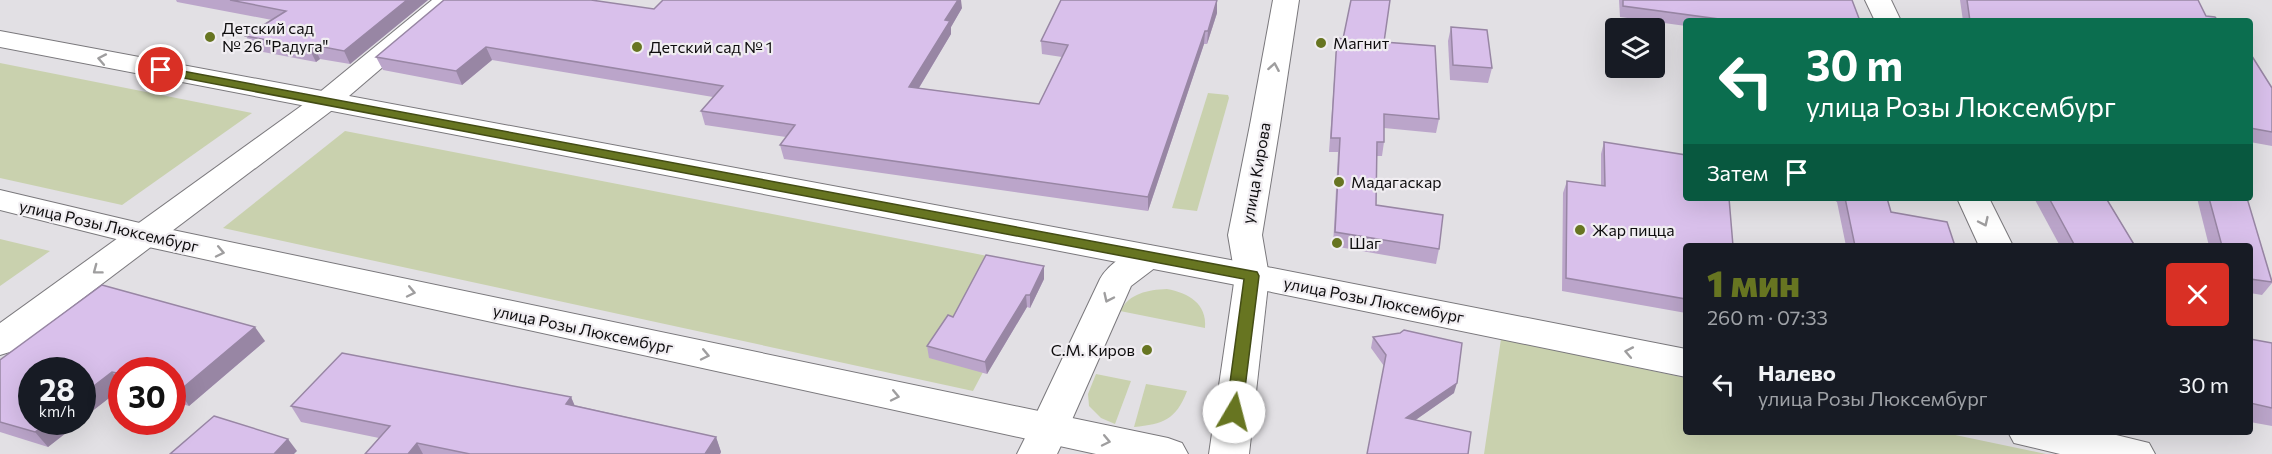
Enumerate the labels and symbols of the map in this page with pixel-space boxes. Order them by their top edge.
place label: Детский сад № 26 "Радуга" [222,18,329,55]
marker: Детский сад № 26 "Радуга" [203,30,217,44]
place label: Магнит [1333,33,1390,52]
marker: Магнит [1314,36,1328,50]
place label: Детский сад № 1 [649,37,773,56]
marker: Детский сад № 1 [630,40,644,54]
pin [135,44,186,95]
one-way arrow [98,53,108,66]
one-way arrow [1268,63,1280,72]
street label: улица Кирова [1237,121,1274,225]
place label: Мадагаскар [1351,172,1442,191]
marker: Мадагаскар [1332,175,1346,189]
street label: улица Розы Люксембург [17,196,201,255]
one-way arrow [1977,216,1989,227]
place label: Жар пицца [1592,220,1674,239]
marker: Жар пицца [1573,223,1587,237]
place label: Шаг [1349,233,1381,252]
marker: Шаг [1330,236,1344,250]
one-way arrow [215,244,225,257]
one-way arrow [92,263,103,274]
street label: улица Розы Люксембург [1282,273,1466,326]
one-way arrow [406,285,416,298]
one-way arrow [1104,291,1116,302]
street label: улица Розы Люксембург [491,300,675,357]
place label: С.М. Киров [1051,340,1135,359]
marker: С.М. Киров [1140,343,1154,357]
one-way arrow [1624,346,1634,359]
one-way arrow [699,348,709,361]
speed limit sign: 30 [108,357,186,435]
position arrow [1202,380,1266,444]
one-way arrow [890,389,900,402]
one-way arrow [1101,434,1111,447]

